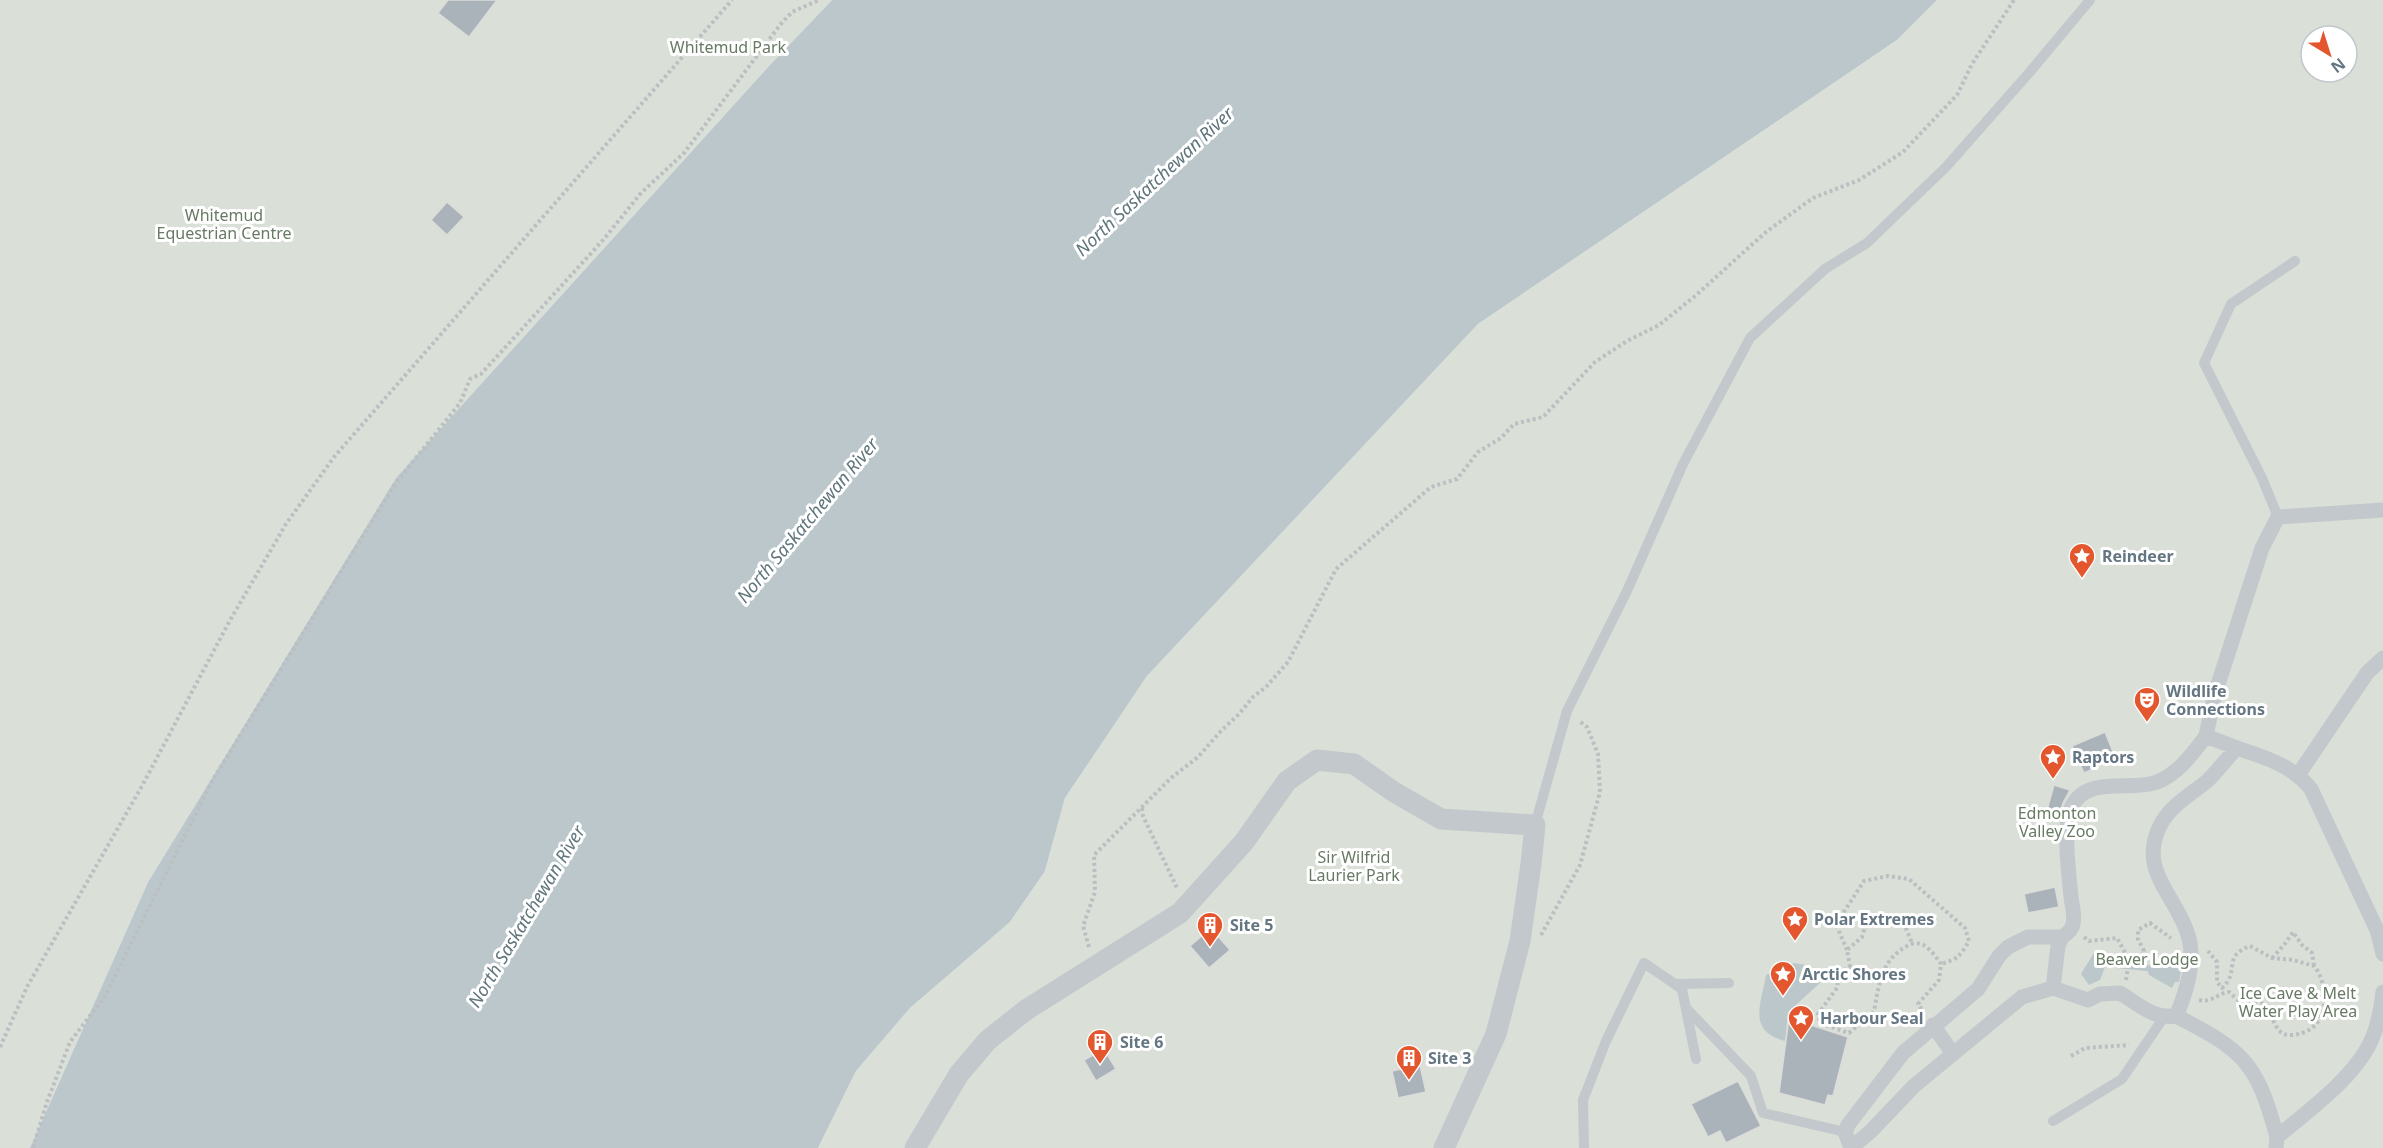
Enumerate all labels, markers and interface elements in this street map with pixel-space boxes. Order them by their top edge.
north arrow [2299,24,2359,84]
park label: Whitemud Park [670,36,787,58]
text: N [2326,53,2350,78]
water label: North Saskatchewan River [1070,101,1239,261]
park label: Whitemud Equestrian Centre [157,204,291,244]
water label: North Saskatchewan River [731,432,884,608]
place icon: Reindeer [2067,541,2097,579]
place label: Reindeer [2102,545,2174,567]
place label: Wildlife Connections [2166,680,2265,720]
theatre icon: Wildlife Connections [2132,685,2162,723]
place icon: Raptors [2038,742,2068,780]
place label: Raptors [2072,746,2134,768]
park label: Edmonton Valley Zoo [2018,802,2096,842]
water label: North Saskatchewan River [462,820,590,1011]
park label: Sir Wilfrid Laurier Park [1308,846,1400,886]
place icon: Polar Extremes [1780,904,1810,942]
place label: Polar Extremes [1814,908,1934,930]
building icon: Site 5 [1195,910,1225,948]
place label: Site 5 [1230,914,1273,936]
park label: Beaver Lodge [2095,948,2199,970]
place icon: Arctic Shores [1768,959,1798,997]
place label: Arctic Shores [1802,963,1906,985]
park label: Ice Cave & Melt Water Play Area [2239,982,2357,1022]
place icon: Harbour Seal [1786,1003,1816,1041]
place label: Harbour Seal [1820,1007,1924,1029]
building icon: Site 6 [1085,1027,1115,1065]
place label: Site 6 [1120,1031,1163,1053]
building icon: Site 3 [1394,1043,1424,1081]
place label: Site 3 [1428,1047,1471,1069]

